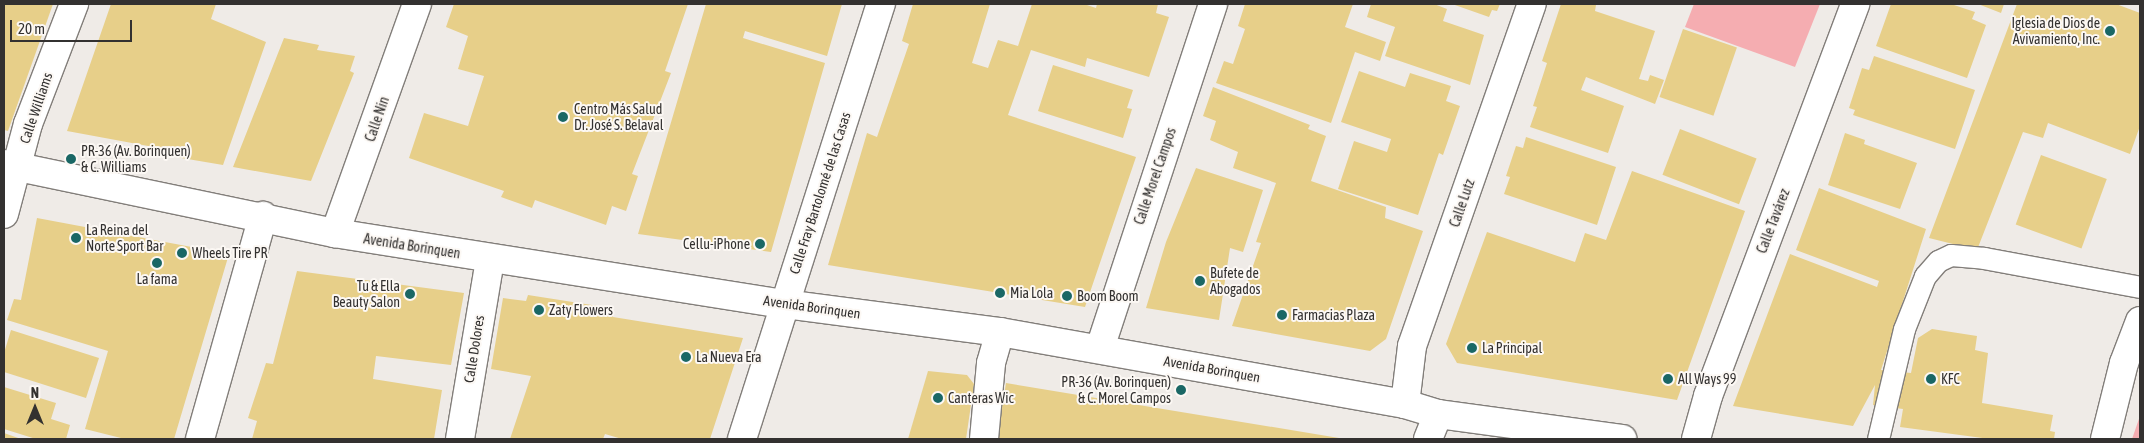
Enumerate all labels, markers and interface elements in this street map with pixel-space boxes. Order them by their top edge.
scale bar [12,10,135,42]
place label: Iglesia de Dios de Avivamiento, Inc. [2011,15,2100,48]
text: 20 m [18,20,45,37]
marker: Iglesia de Dios de Avivamiento, Inc. [2104,25,2116,37]
street label: Calle Williams [16,70,56,146]
street label: Calle Nin [361,94,393,144]
place label: Centro Más Salud Dr. José S. Belaval [574,101,663,134]
marker: Centro Más Salud Dr. José S. Belaval [556,110,570,124]
street label: Calle Fray Bartolomé de las Casas [786,110,854,276]
street label: Calle Morel Campos [1131,125,1179,227]
place label: PR-36 (Av. Borinquen) & C. Williams [81,143,191,176]
marker: PR-36 (Av. Borinquen) & C. Williams [65,153,77,165]
street label: Calle Lutz [1446,177,1478,229]
street label: Calle Tavárez [1753,186,1793,256]
place label: La Reina del Norte Sport Bar [86,222,163,254]
street label: Avenida Borinquen [362,230,462,262]
marker: La Reina del Norte Sport Bar [70,232,82,244]
place label: Cellu-iPhone [683,236,750,252]
marker: Cellu-iPhone [754,238,766,250]
place label: Wheels Tire PR [192,245,268,261]
marker: Wheels Tire PR [176,247,188,259]
marker: La fama [151,257,163,269]
place label: Bufete de Abogados [1210,265,1260,298]
place label: La fama [137,271,177,287]
marker: Bufete de Abogados [1194,275,1206,287]
place label: Tu & Ella Beauty Salon [333,278,400,310]
place label: Mia Lola [1010,285,1053,301]
marker: Mia Lola [994,287,1006,299]
marker: Tu & Ella Beauty Salon [404,288,416,300]
place label: Boom Boom [1077,288,1139,304]
marker: Boom Boom [1061,290,1073,302]
street label: Avenida Borinquen [762,292,862,322]
place label: Zaty Flowers [549,302,613,318]
marker: Zaty Flowers [533,304,545,316]
place label: Farmacias Plaza [1292,307,1375,323]
marker: Farmacias Plaza [1276,309,1288,321]
street label: Calle Dolores [460,314,488,384]
place label: La Principal [1482,340,1542,356]
marker: La Principal [1466,342,1478,354]
place label: La Nueva Era [696,349,761,365]
marker: La Nueva Era [680,351,692,363]
street label: Avenida Borinquen [1162,352,1262,386]
place label: All Ways 99 [1678,371,1736,387]
place label: KFC [1941,371,1960,387]
marker: All Ways 99 [1662,373,1674,385]
marker: KFC [1925,373,1937,385]
place label: PR-36 (Av. Borinquen) & C. Morel Campos [1061,374,1171,407]
north arrow [10,383,60,433]
marker: PR-36 (Av. Borinquen) & C. Morel Campos [1175,384,1187,396]
text: N [31,385,39,401]
place label: Canteras Wic [948,390,1014,406]
marker: Canteras Wic [932,392,944,404]

